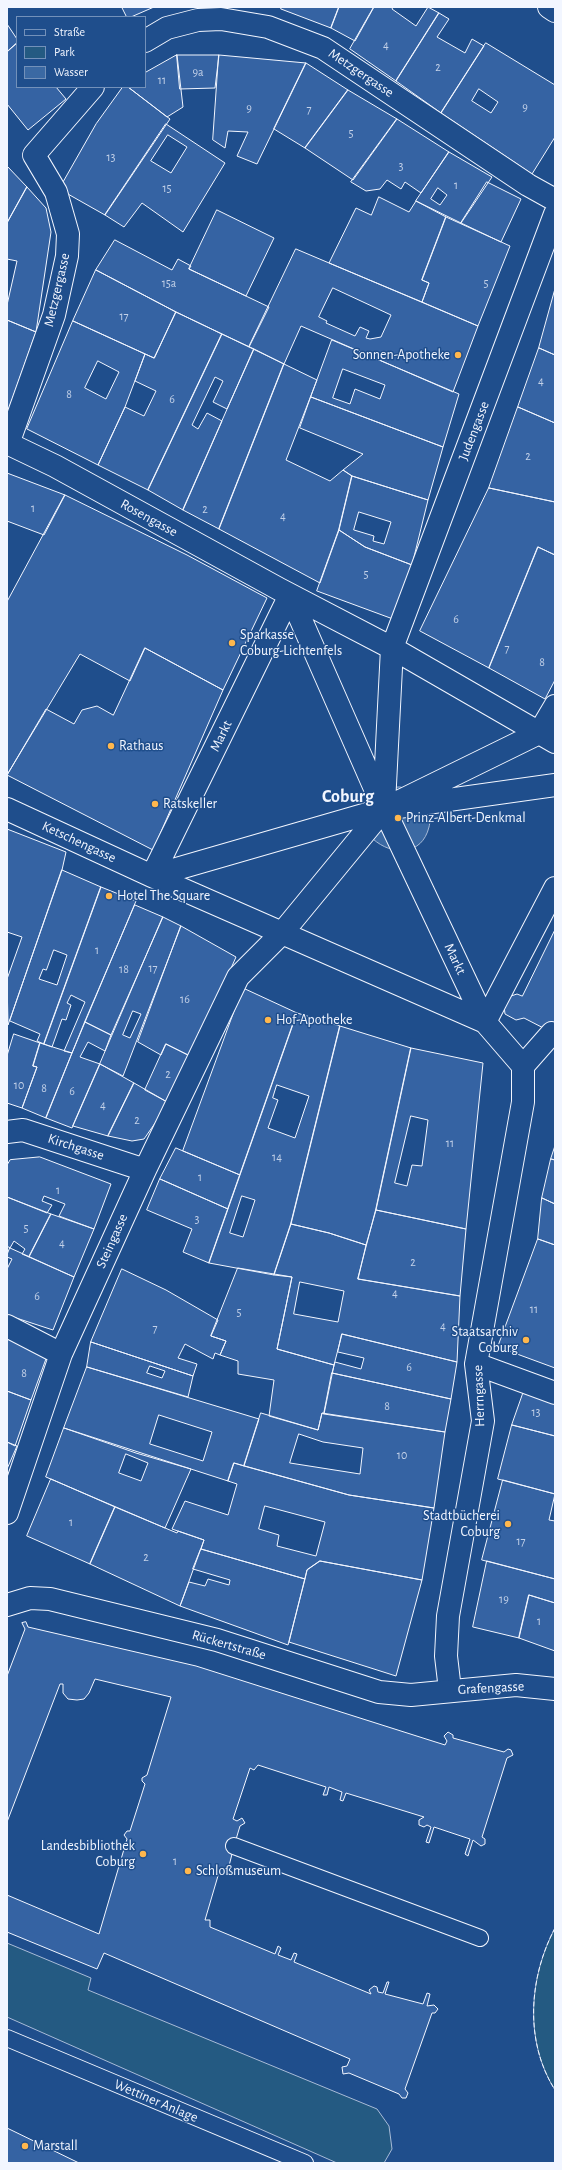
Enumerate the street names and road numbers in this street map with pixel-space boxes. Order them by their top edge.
street label: Metzgergasse [325,45,397,101]
street label: Metzgergasse [40,251,74,329]
street label: Judengasse [455,399,493,463]
street label: Rosengasse [117,495,181,541]
street label: Markt [206,718,236,754]
street label: Ketschengasse [39,818,119,866]
street label: Markt [440,941,470,977]
street label: Kirchgasse [46,1130,106,1164]
street label: Steingasse [93,1211,131,1271]
street label: Herrngasse [470,1365,488,1427]
street label: Rückertstraße [190,1626,268,1664]
street label: Grafengasse [457,1678,525,1698]
street label: Wettiner Anlage [112,2076,200,2126]

